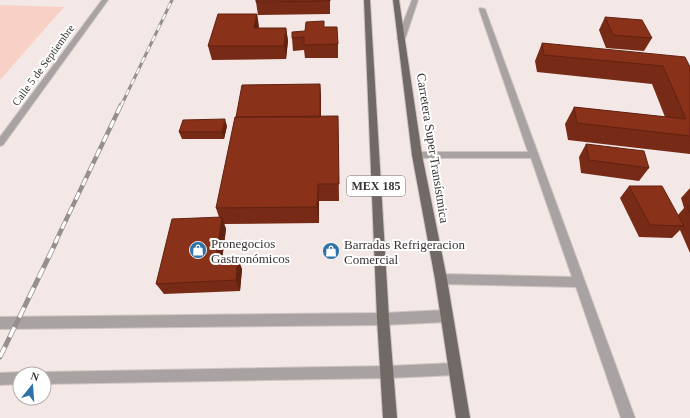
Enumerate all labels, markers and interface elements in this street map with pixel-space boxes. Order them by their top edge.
street label: Calle 5 de Septiembre [10,22,77,108]
street label: Carretera Super Transístmica [414,72,452,224]
road number: MEX 185 [347,176,405,196]
place label: Pronegocios Gastronómicos [211,236,290,266]
place label: Barradas Refrigeracion Comercial [344,237,465,267]
shop icon: Pronegocios Gastronómicos [188,240,208,260]
shop icon: Barradas Refrigeracion Comercial [321,241,341,261]
north arrow [12,366,52,406]
text: N [29,370,41,383]

